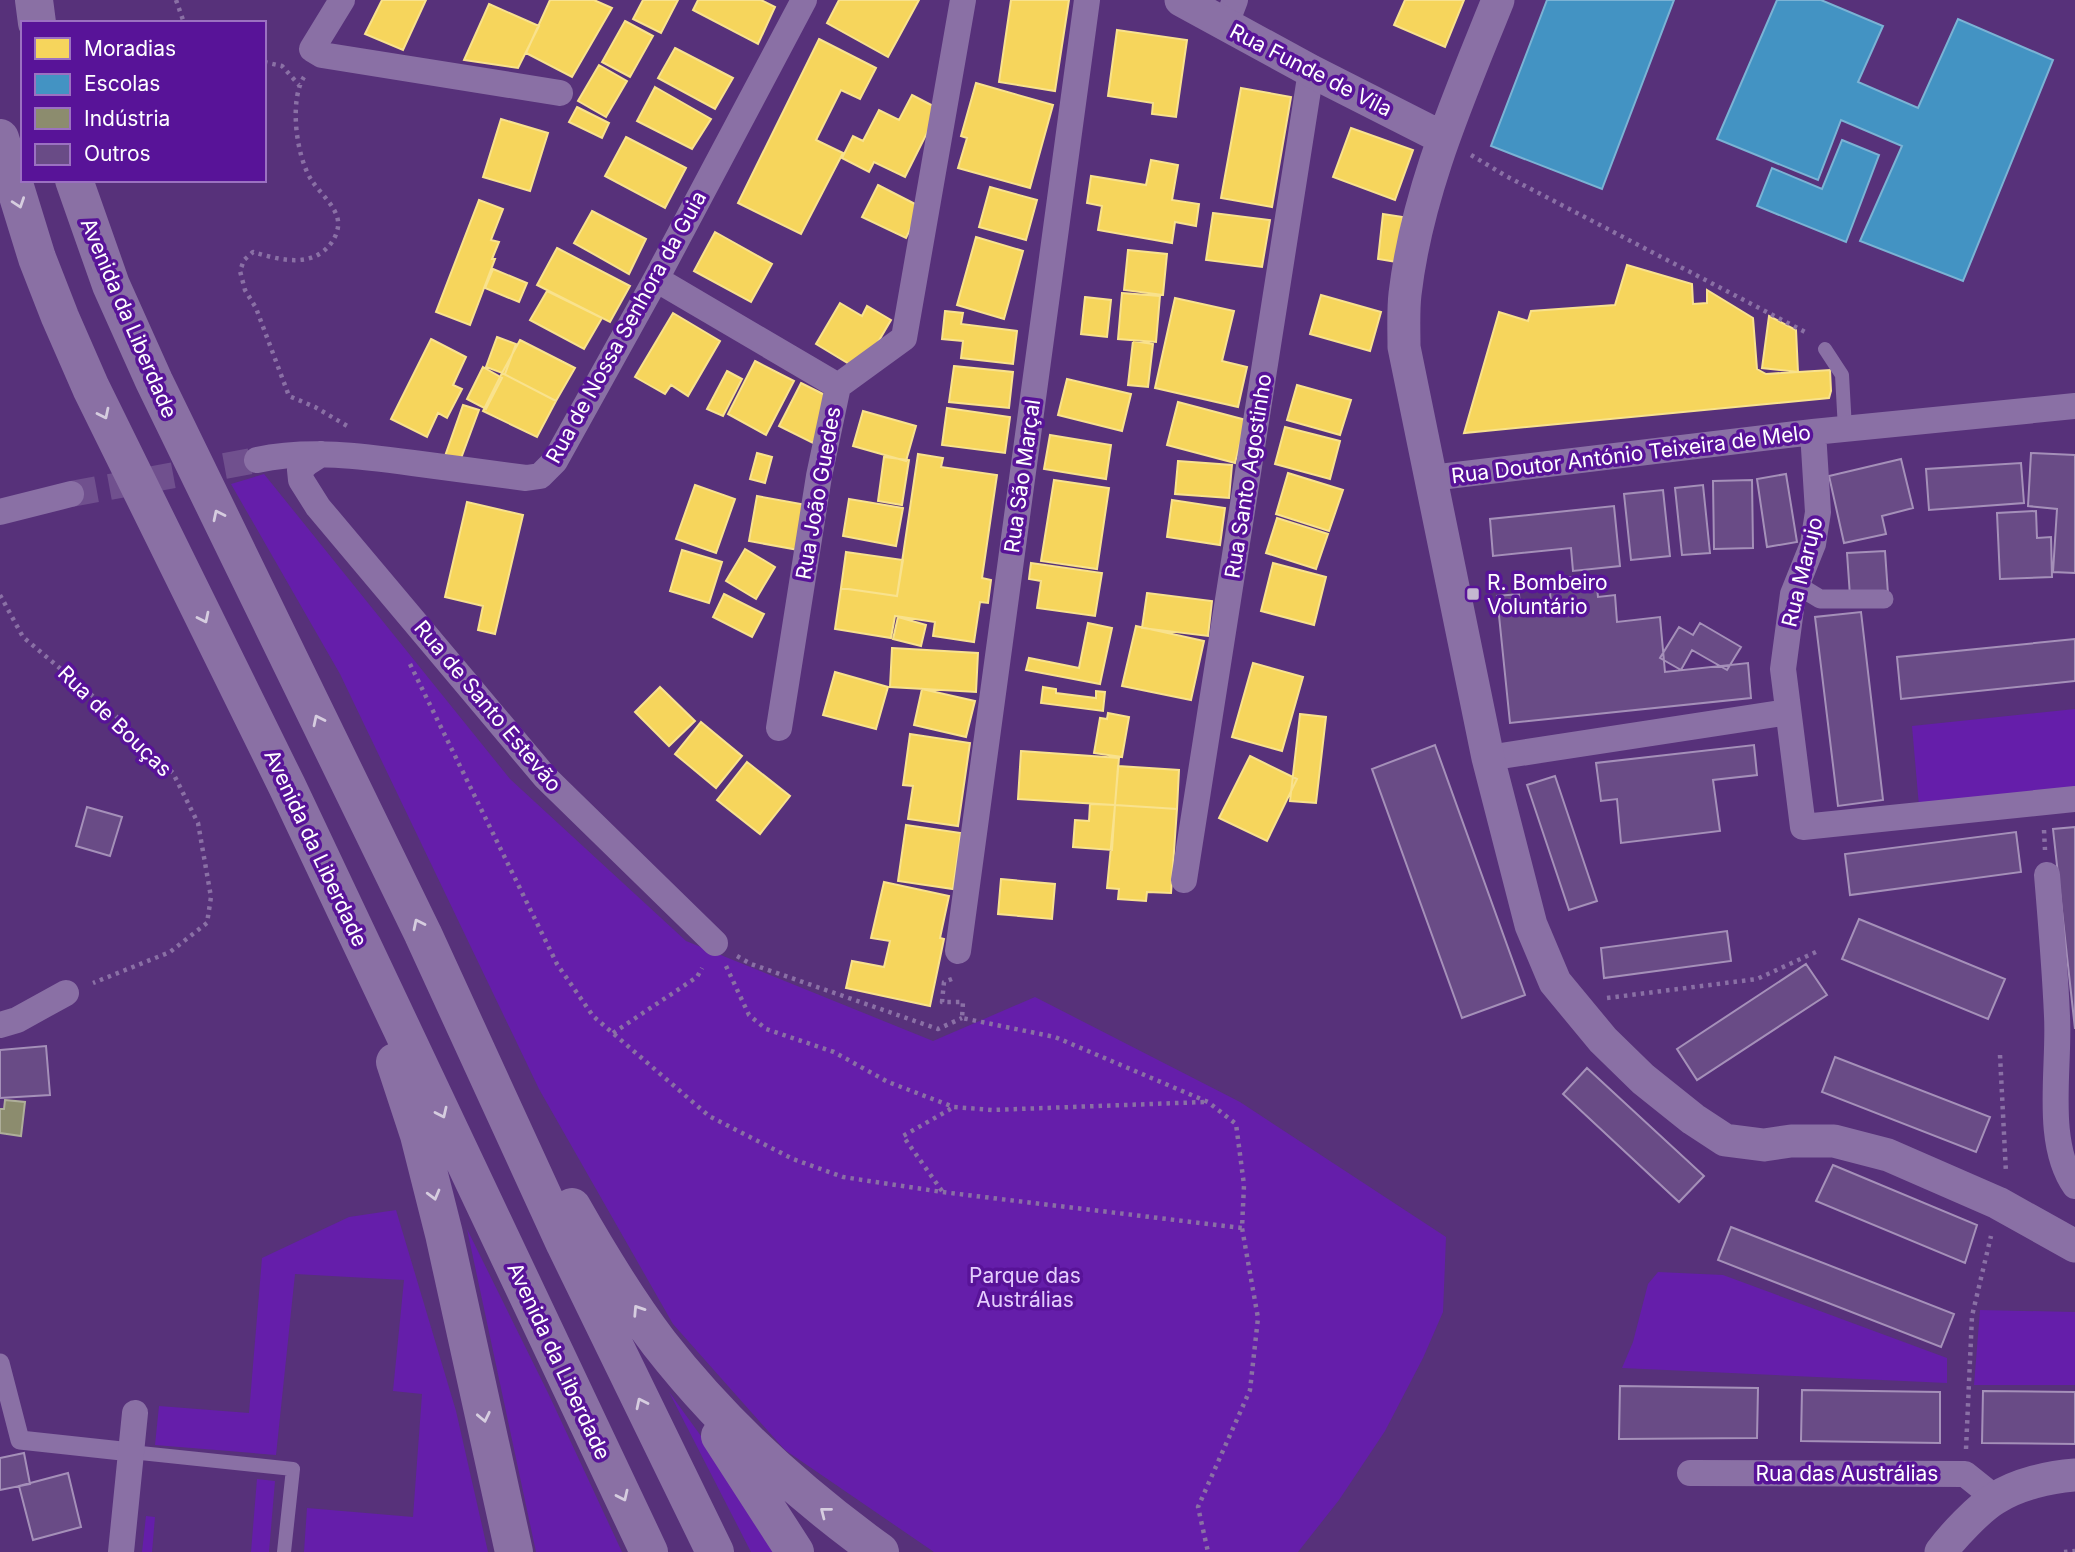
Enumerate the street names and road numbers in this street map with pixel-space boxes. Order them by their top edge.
street label: Rua Funde de Vila [1226,18,1396,122]
street label: Rua de Nossa Senhora da Guia [541,187,711,467]
street label: Avenida da Liberdade [76,214,182,422]
street label: Rua Santo Agostinho [1219,372,1277,580]
street label: Rua São Marçal [999,398,1045,554]
street label: Rua João Guedes [790,405,846,581]
street label: Rua Doutor António Teixeira de Melo [1450,420,1812,488]
street label: Rua Marujo [1776,514,1828,630]
street label: Rua de Santo Estevão [409,615,567,797]
street label: Rua de Bouças [53,660,177,782]
street label: Avenida da Liberdade [259,745,373,951]
street label: Avenida da Liberdade [502,1258,616,1464]
street label: Rua das Austrálias [1756,1461,1938,1486]

